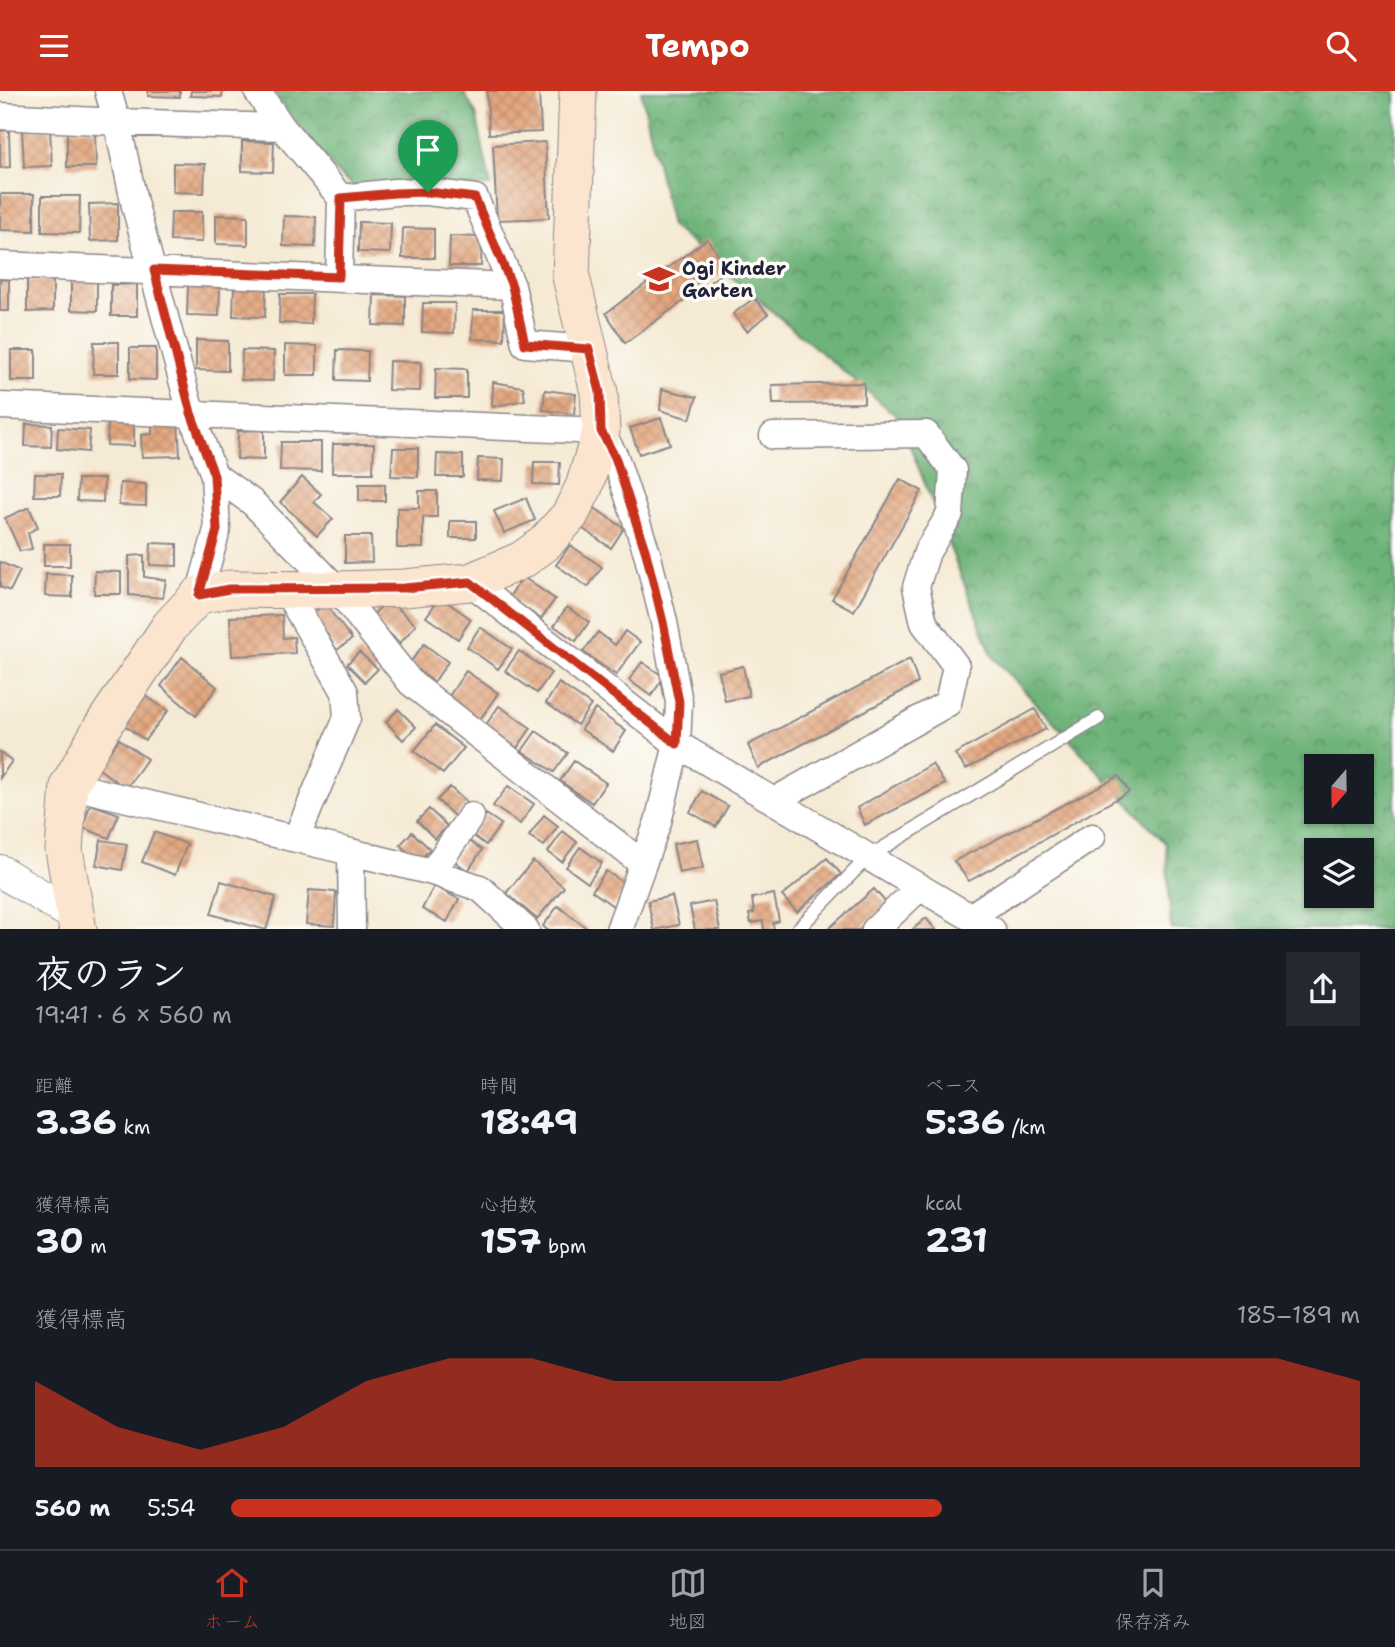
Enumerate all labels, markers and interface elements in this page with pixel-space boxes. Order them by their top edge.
text: Tempo [645,24,750,67]
icon: menu [35,27,73,65]
icon: search [1322,27,1360,65]
pin [398,120,458,192]
icon: arrive [409,131,447,169]
place label: Ogi Kinder Garten [682,256,786,303]
school or university icon: Ogi Kinder Garten [642,262,676,296]
north arrow [1304,754,1374,824]
map controls [1304,754,1374,908]
button: layers [1304,838,1374,908]
text: 夜のラン [35,948,187,999]
button: share [1286,952,1360,1026]
text: 19:41 · 6 × 560 m [35,1000,232,1030]
text: 距離 [35,1073,73,1098]
text: 時間 [480,1073,518,1098]
text: ペース [925,1073,981,1098]
text: 3.36 [35,1098,117,1145]
text: 18:49 [480,1098,578,1145]
text: 5:36 [925,1098,1005,1145]
text: km [117,1115,150,1140]
text: /km [1005,1115,1046,1140]
text: kcal [925,1191,962,1216]
text: 獲得標高 [35,1192,111,1217]
text: 心拍数 [480,1192,537,1217]
text: 231 [925,1216,988,1263]
text: 30 [35,1217,84,1264]
text: 157 [480,1217,542,1264]
text: m [84,1234,107,1259]
text: bpm [542,1234,586,1259]
text: 185–189 m [1237,1300,1360,1330]
text: 獲得標高 [35,1304,127,1334]
text: 560 m [35,1493,110,1523]
text: 5:54 [147,1493,196,1523]
tab: ホーム [204,1564,260,1634]
tab: 地図 [669,1564,707,1634]
tab: 保存済み [1115,1564,1191,1634]

